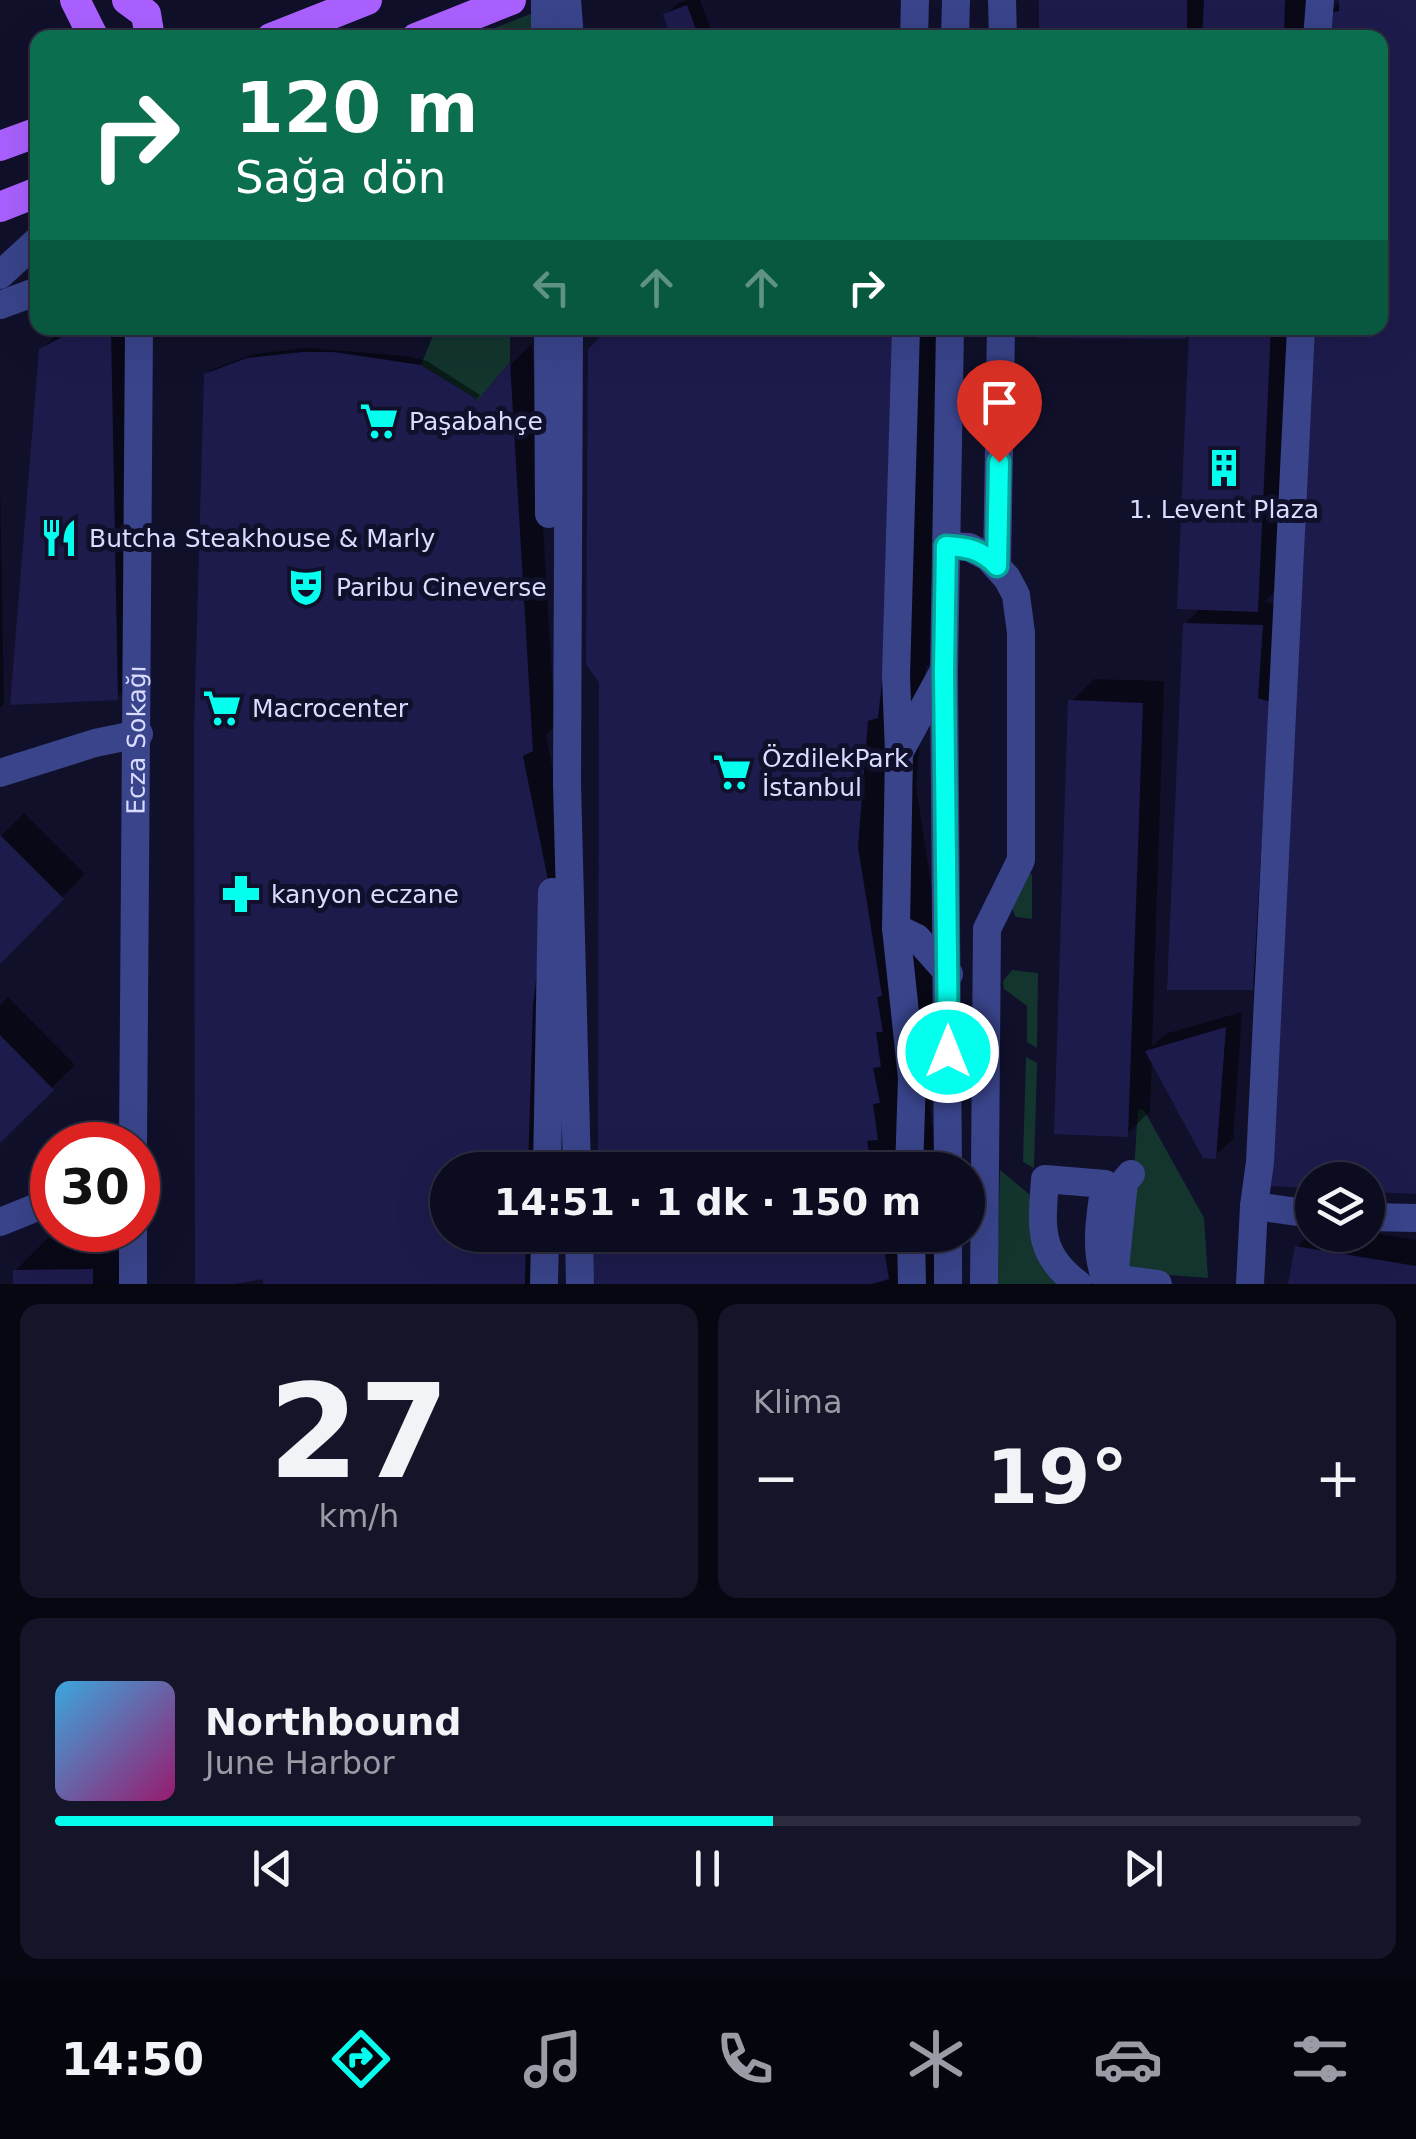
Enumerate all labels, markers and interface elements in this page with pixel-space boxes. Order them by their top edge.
text: 120 m [235,67,478,149]
icon: right [70,70,200,200]
text: Sağa dön [235,151,446,204]
icon: left [524,260,579,315]
icon: ahead [629,260,684,315]
icon: ahead [734,260,789,315]
icon: right [839,260,894,315]
pin [957,360,1042,463]
icon: arrive [972,375,1027,430]
supermarket icon: Paşabahçe [358,400,400,442]
place label: Paşabahçe [409,407,543,436]
building icon: 1. Levent Plaza [1203,447,1245,489]
place label: 1. Levent Plaza [1129,495,1319,524]
restaurant icon: Butcha Steakhouse & Marly [38,517,80,559]
place label: Butcha Steakhouse & Marly [89,524,435,553]
theatre icon: Paribu Cineverse [285,566,327,608]
place label: Paribu Cineverse [336,573,547,602]
street label: Ecza Sokağı [121,665,152,815]
supermarket icon: Macrocenter [201,687,243,729]
place label: Macrocenter [252,694,409,723]
place label: ÖzdilekPark İstanbul [762,744,909,802]
supermarket icon: ÖzdilekPark İstanbul [711,751,753,793]
pharmacy icon: kanyon eczane [220,873,262,915]
place label: kanyon eczane [271,880,459,909]
position arrow [896,1000,1000,1104]
speed limit sign: 30 [30,1122,160,1252]
map controls [1295,1162,1385,1252]
button: layers [1295,1162,1385,1252]
text: 14:51 · 1 dk · 150 m [494,1180,921,1224]
text: 27 [269,1356,449,1508]
text: Klima [753,1383,843,1421]
text: 19° [986,1433,1128,1521]
text: − [753,1446,799,1510]
text: + [1315,1446,1361,1510]
text: km/h [319,1497,399,1535]
text: Northbound [205,1700,461,1744]
text: June Harbor [205,1744,395,1782]
icon: previous [245,1841,300,1896]
icon: pause [680,1841,735,1896]
icon: next [1116,1841,1171,1896]
icon: directions [326,2024,396,2094]
icon: music [518,2024,588,2094]
icon: phone [710,2024,780,2094]
icon: climate [901,2024,971,2094]
icon: car [1093,2024,1163,2094]
icon: filters [1285,2024,1355,2094]
text: 14:50 [61,2033,204,2086]

